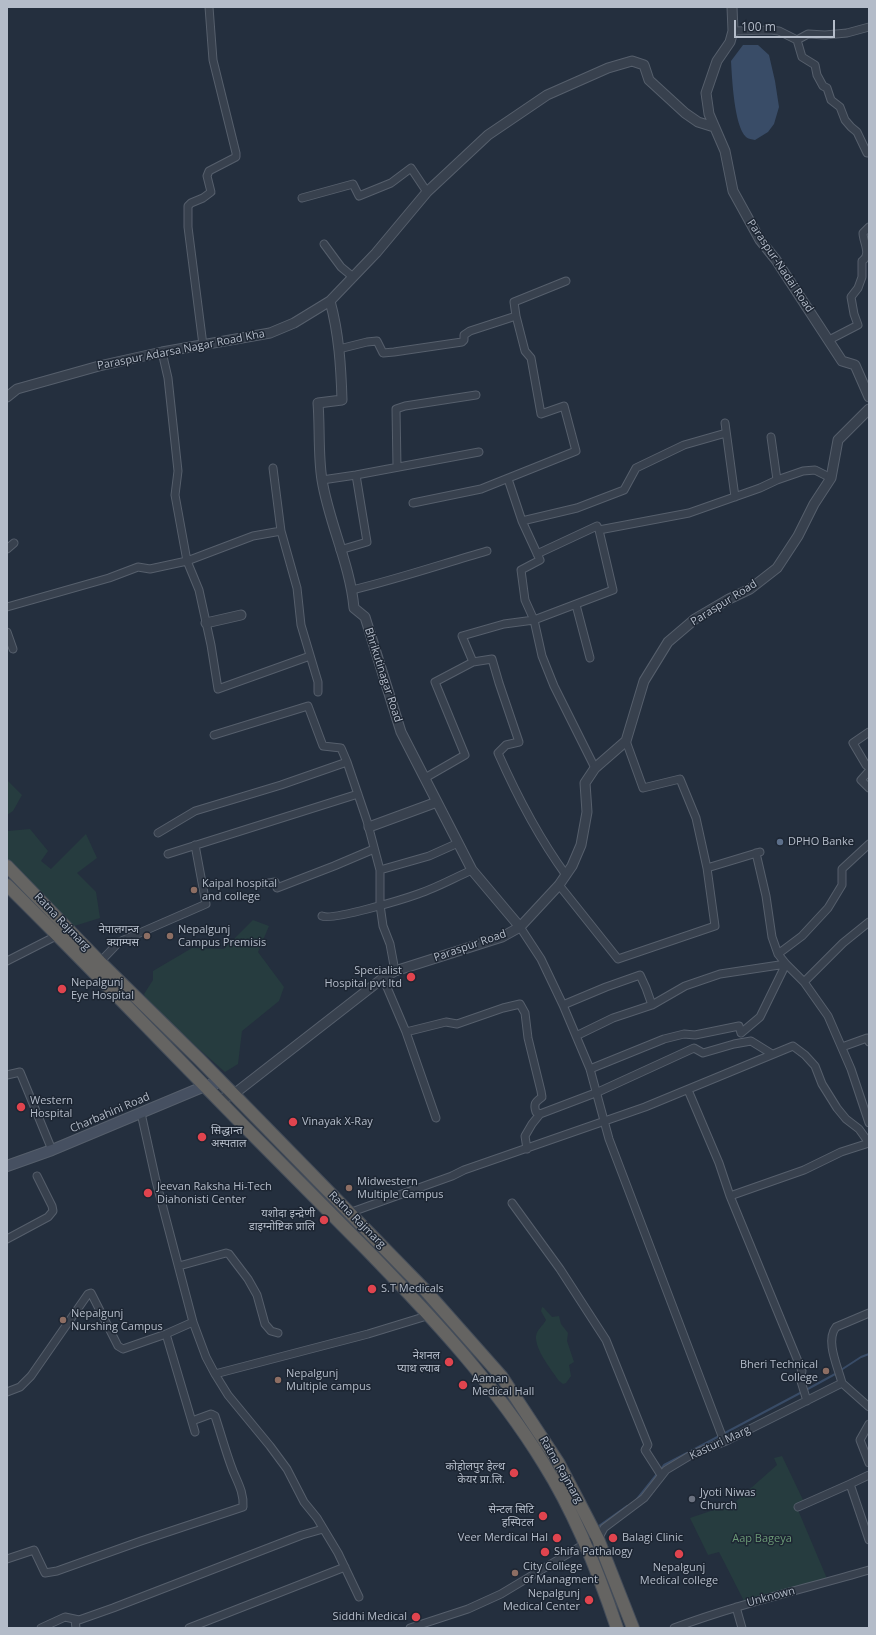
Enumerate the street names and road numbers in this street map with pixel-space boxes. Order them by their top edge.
street label: Paraspur-Nadai Road [744,217,816,315]
street label: Paraspur Adarsa Nagar Road Kha [96,327,266,373]
street label: Paraspur Road [688,577,760,629]
street label: Bhrikutinagar Road [361,626,405,724]
street label: Ratna Rajmarg [31,890,93,954]
street label: Paraspur Road [432,927,508,965]
street label: Charbahini Road [68,1090,152,1136]
street label: Ratna Rajmarg [326,1189,388,1251]
street label: Kasturi Marg [688,1423,752,1463]
street label: Ratna Rajmarg [537,1434,585,1506]
street label: Unknown [746,1584,796,1610]

